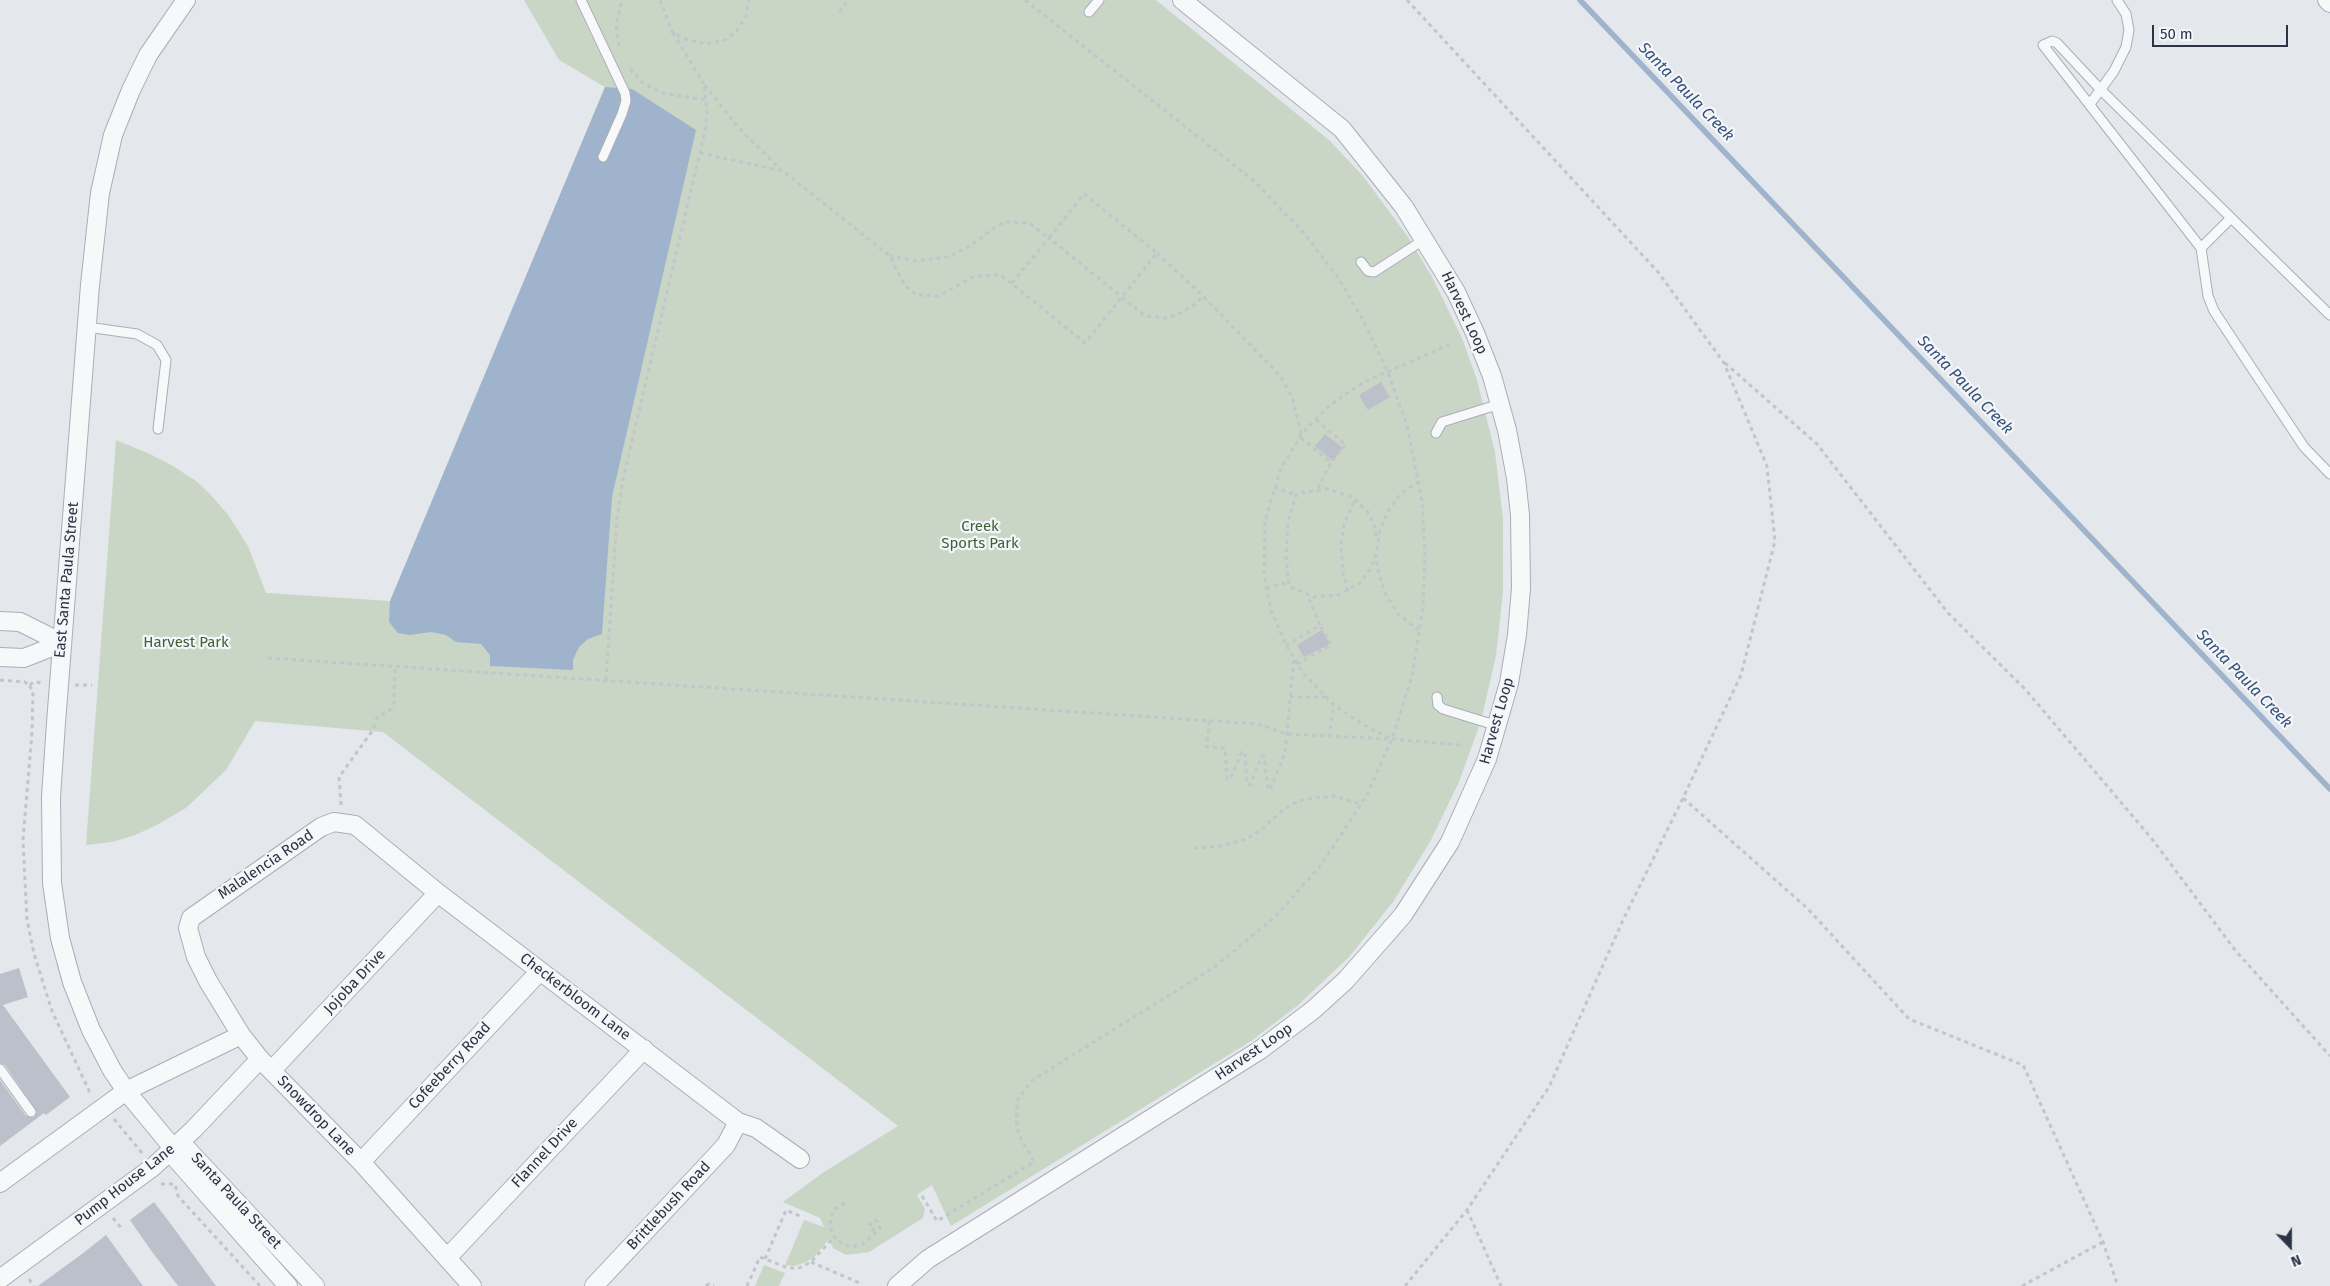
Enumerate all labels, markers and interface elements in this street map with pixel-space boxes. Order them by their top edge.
scale bar [2155,15,2291,47]
text: 50 m [2160,25,2193,43]
water label: Santa Paula Creek [1634,39,1738,145]
street label: Harvest Loop [1437,269,1491,357]
water label: Santa Paula Creek [1913,332,2017,438]
street label: East Santa Paula Street [51,501,83,659]
park label: Creek Sports Park [941,518,1019,553]
water label: Santa Paula Creek [2192,626,2296,732]
park label: Harvest Park [143,634,229,652]
street label: Harvest Loop [1476,675,1518,767]
street label: Malalencia Road [215,826,317,904]
street label: Jojoba Drive [320,946,390,1018]
street label: Checkerbloom Lane [516,950,634,1044]
street label: Cofeeberry Road [405,1019,495,1113]
street label: Harvest Loop [1212,1019,1296,1085]
street label: Snowdrop Lane [273,1072,359,1160]
street label: Flannel Drive [508,1114,582,1192]
street label: Pump House Lane [71,1140,179,1230]
street label: Santa Paula Street [187,1149,285,1253]
street label: Brittlebush Road [623,1158,715,1254]
north arrow [2265,1221,2315,1271]
text: N [2288,1251,2303,1270]

